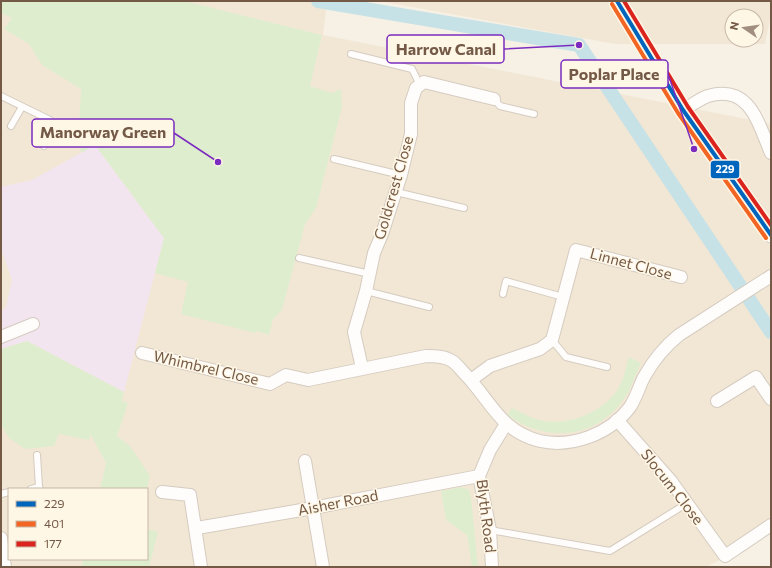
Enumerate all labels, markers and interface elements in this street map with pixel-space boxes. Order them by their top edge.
north arrow [724,8,764,48]
text: N [727,20,741,31]
callout: Harrow Canal [387,35,504,63]
text: Harrow Canal [396,39,496,58]
callout: Poplar Place [561,60,668,88]
text: Poplar Place [569,64,660,83]
callout: Manorway Green [32,119,174,147]
text: Manorway Green [40,122,166,141]
street label: Goldcrest Close [370,134,416,242]
line badge: 229 [710,160,740,179]
text: 229 [715,162,735,175]
street label: Linnet Close [588,243,674,283]
street label: Whimbrel Close [152,346,261,388]
street label: Slocum Close [638,445,708,528]
street label: Blyth Road [474,478,500,554]
street label: Aisher Road [296,485,379,519]
legend [8,488,148,560]
text: 229 [44,496,65,510]
text: 401 [44,516,64,530]
text: 177 [44,536,62,550]

